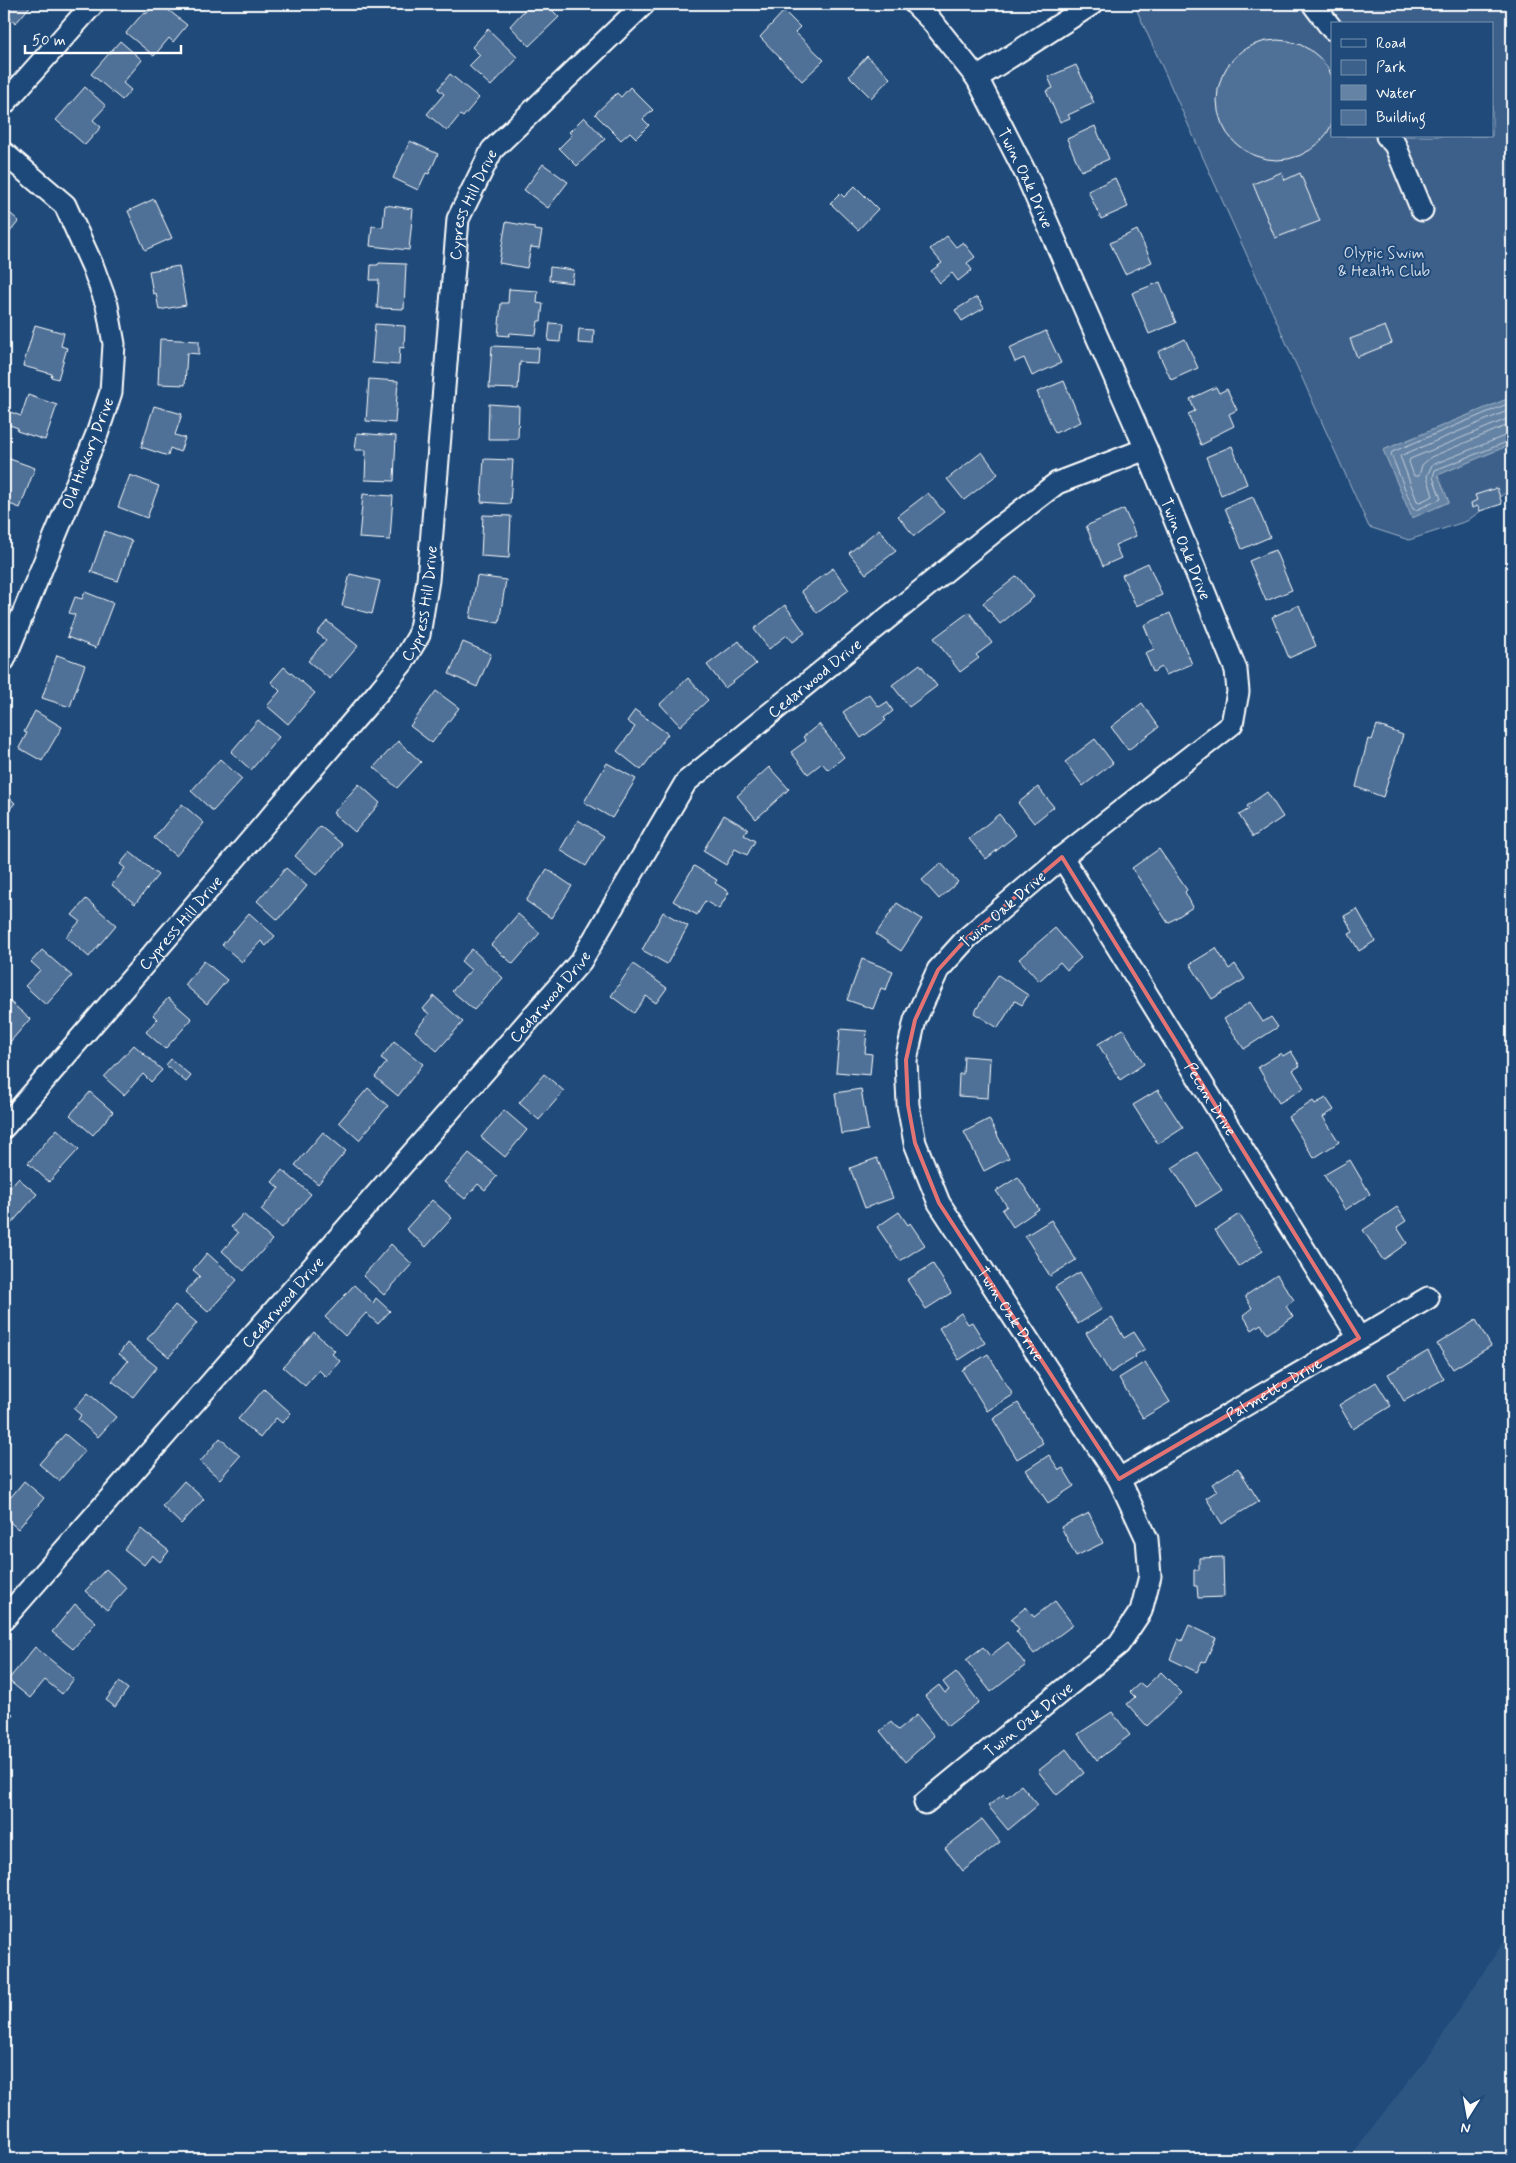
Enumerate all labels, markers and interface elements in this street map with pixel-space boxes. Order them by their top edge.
scale bar [25,22,181,54]
legend [1331,22,1494,138]
text: 50 m [32,31,66,51]
text: Road [1376,34,1406,54]
text: Park [1376,58,1406,78]
text: Water [1376,84,1416,104]
text: Building [1376,108,1426,129]
street label: Twin Oak Drive [992,125,1057,232]
street label: Cypress Hill Drive [446,146,503,261]
park label: Olypic Swim & Health Club [1338,243,1431,282]
street label: Old Hickory Drive [57,395,119,513]
street label: Twin Oak Drive [1155,495,1215,604]
street label: Cypress Hill Drive [397,545,443,666]
street label: Cedarwood Drive [764,634,867,723]
street label: Twin Oak Drive [955,867,1051,954]
street label: Cypress Hill Drive [135,872,228,975]
street label: Cedarwood Drive [505,947,597,1048]
street label: Pecan Drive [1179,1059,1241,1140]
street label: Cedarwood Drive [237,1252,329,1353]
street label: Twin Oak Drive [971,1263,1048,1366]
street label: Palmetto Drive [1222,1353,1327,1426]
street label: Twin Oak Drive [980,1678,1078,1763]
north arrow [1444,2090,1494,2140]
text: N [1459,2118,1472,2138]

